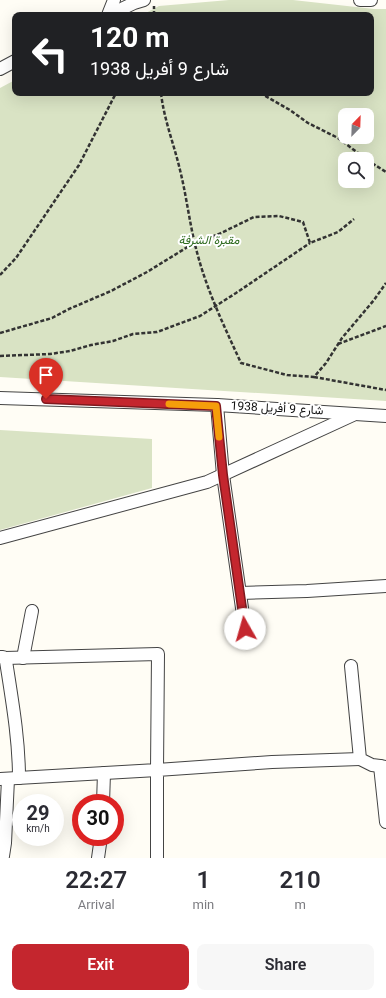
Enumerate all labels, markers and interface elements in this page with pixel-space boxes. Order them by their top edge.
text: 120 m [90,18,170,62]
icon: left [24,28,76,80]
text: شارع 9 أفريل 1938 [90,57,229,85]
north arrow [338,108,374,144]
map controls [338,108,374,188]
button: search [338,152,374,188]
park label: مقبرة الشرفة [179,232,240,250]
pin [29,358,63,399]
icon: arrive [35,364,57,386]
street label: شارع 9 أفريل 1938 [230,398,324,420]
position arrow [224,608,266,650]
speed limit sign: 30 [72,794,124,846]
text: 29 [27,799,49,831]
text: km/h [26,822,50,837]
text: 22:27 [65,863,127,901]
text: 1 [197,863,210,901]
text: 210 [280,863,321,901]
text: Arrival [78,896,115,916]
text: min [192,896,214,916]
text: m [294,896,306,916]
button: Exit [12,944,189,990]
button: Share [197,944,374,990]

